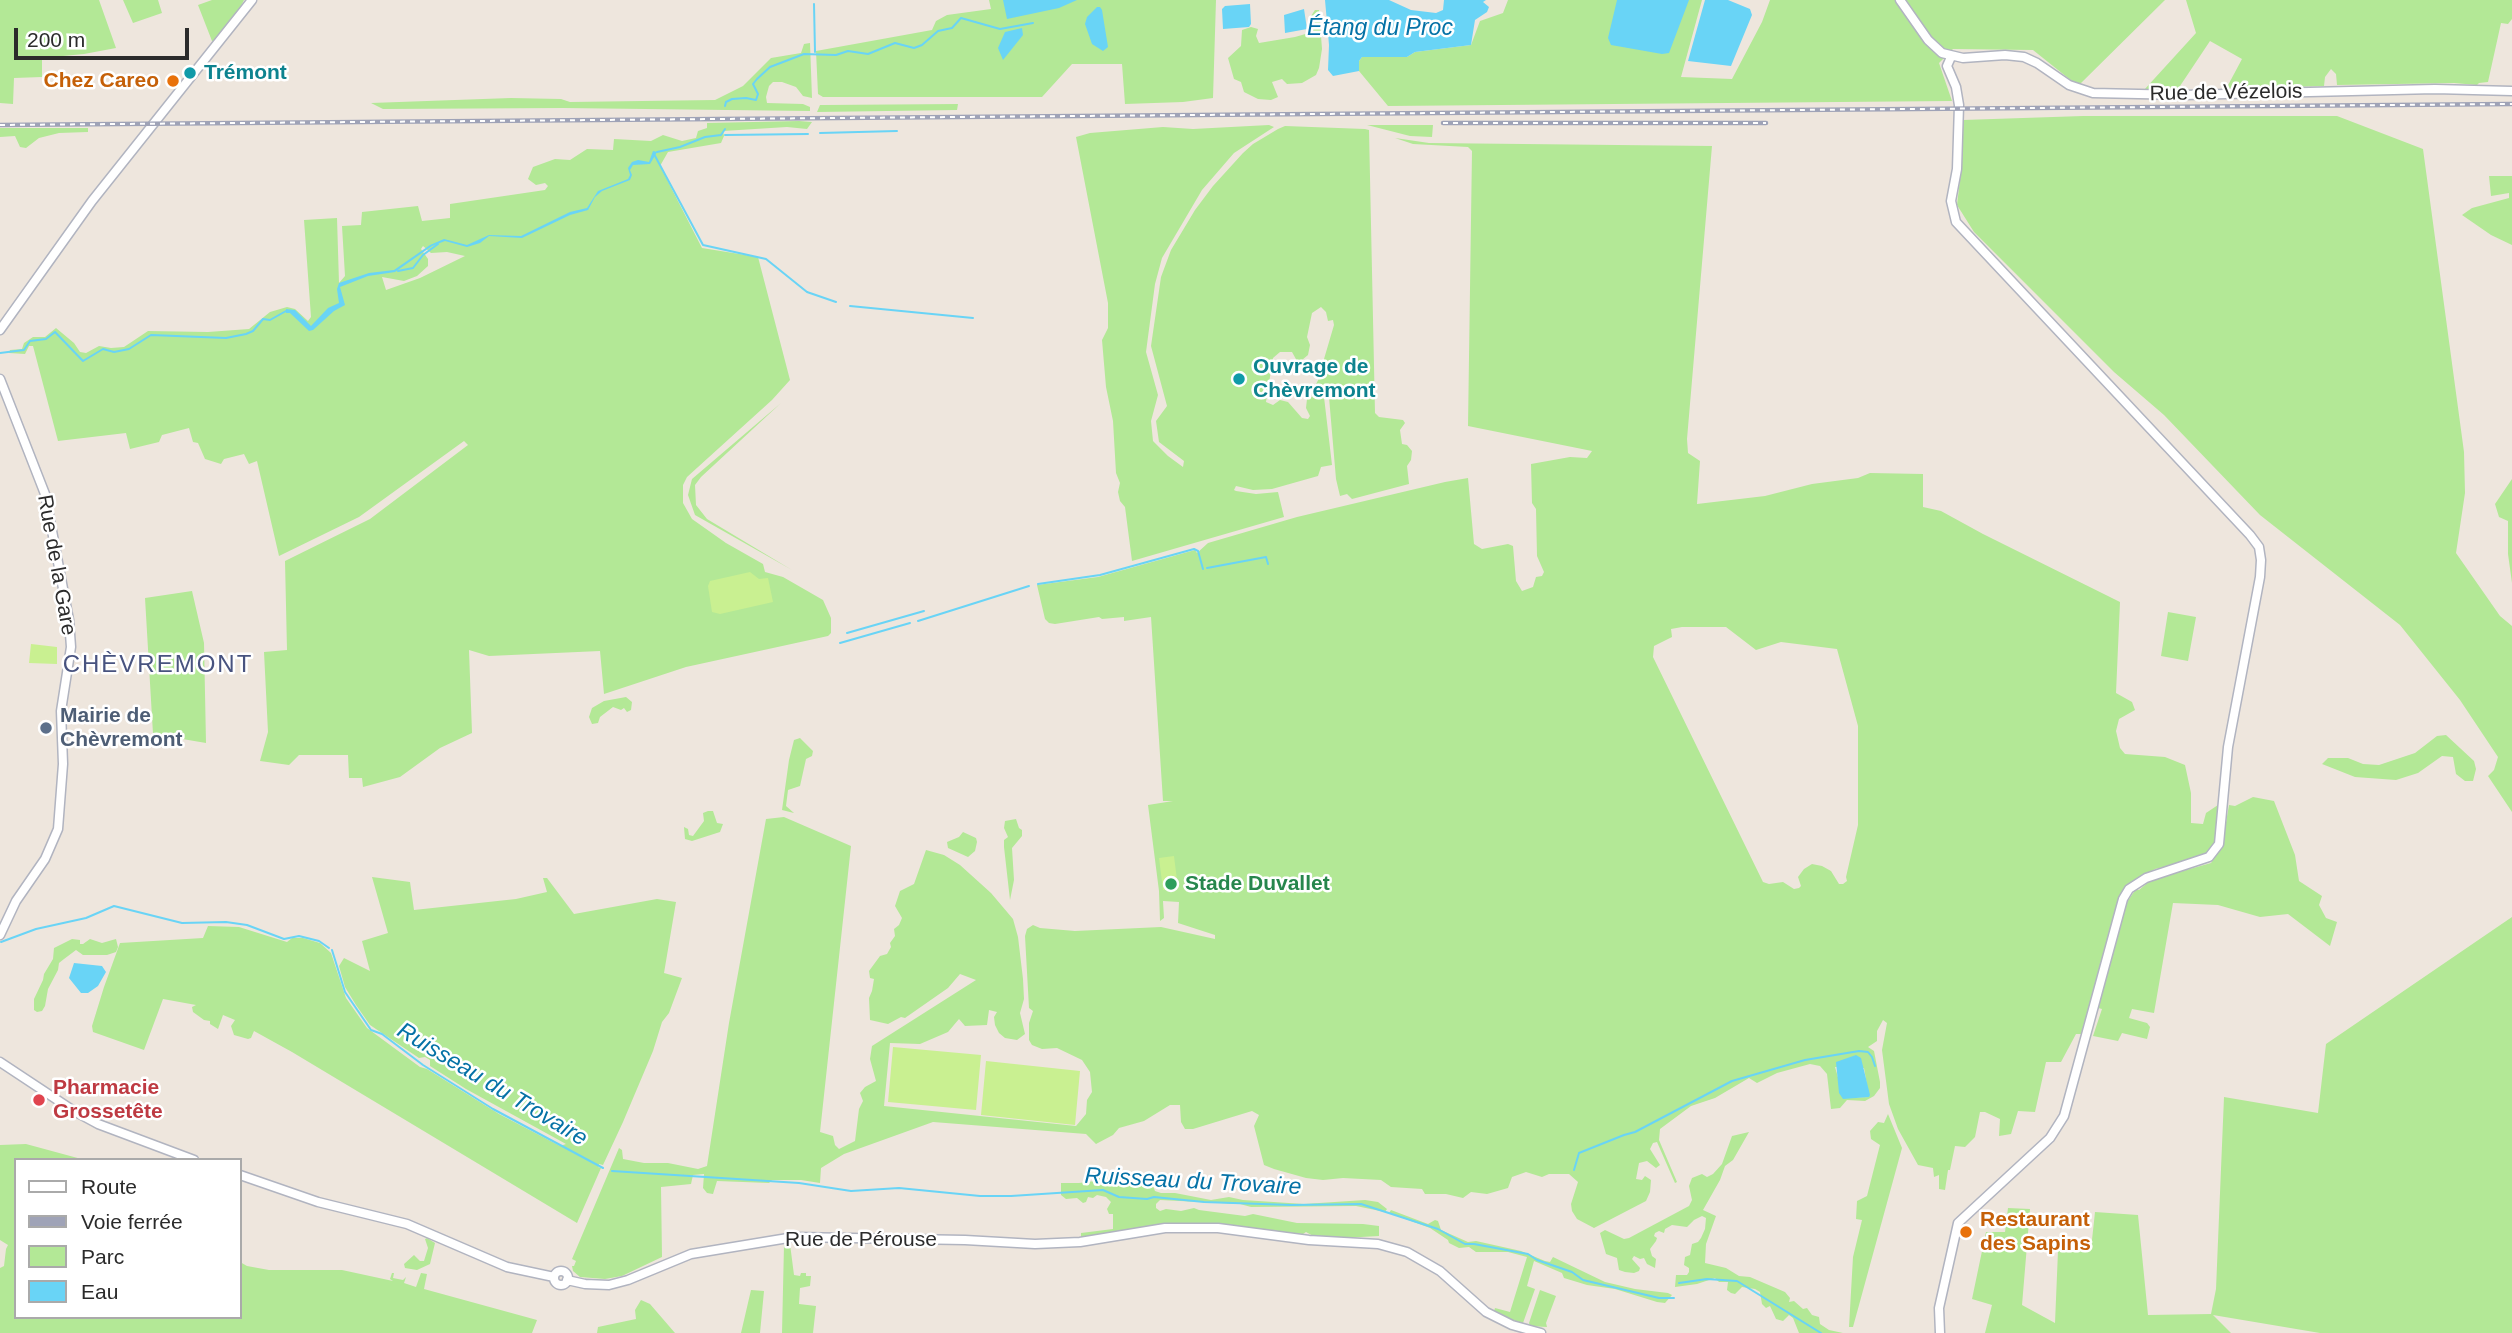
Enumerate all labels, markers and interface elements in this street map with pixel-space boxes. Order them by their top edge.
scale bar [18,14,192,58]
water label: Étang du Proc [1307,15,1453,43]
text: 200 m [27,28,85,51]
place label: Trémont [204,60,287,86]
marker: Trémont [182,65,198,81]
place label: Chez Careo [43,68,159,94]
marker: Chez Careo [165,73,181,89]
street label: Rue de Vézelois [2149,79,2303,107]
place label: Ouvrage de Chèvremont [1253,354,1376,404]
marker: Ouvrage de Chèvremont [1231,371,1247,387]
street label: Rue de la Gare [31,493,81,637]
district label: CHÈVREMONT [64,651,252,679]
place label: Mairie de Chèvremont [60,703,183,753]
marker: Mairie de Chèvremont [38,720,54,736]
place label: Stade Duvallet [1185,871,1330,897]
marker: Stade Duvallet [1163,876,1179,892]
water label: Ruisseau du Trovaire [392,1017,592,1153]
place label: Pharmacie Grossetête [53,1075,163,1125]
marker: Pharmacie Grossetête [31,1092,47,1108]
legend [14,1158,242,1319]
water label: Ruisseau du Trovaire [1084,1163,1302,1201]
text: Route [81,1175,137,1198]
place label: Restaurant des Sapins [1980,1207,2091,1257]
text: Voie ferrée [81,1210,183,1233]
marker: Restaurant des Sapins [1958,1224,1974,1240]
street label: Rue de Pérouse [785,1227,937,1253]
text: Parc [81,1245,124,1268]
text: Eau [81,1280,118,1303]

